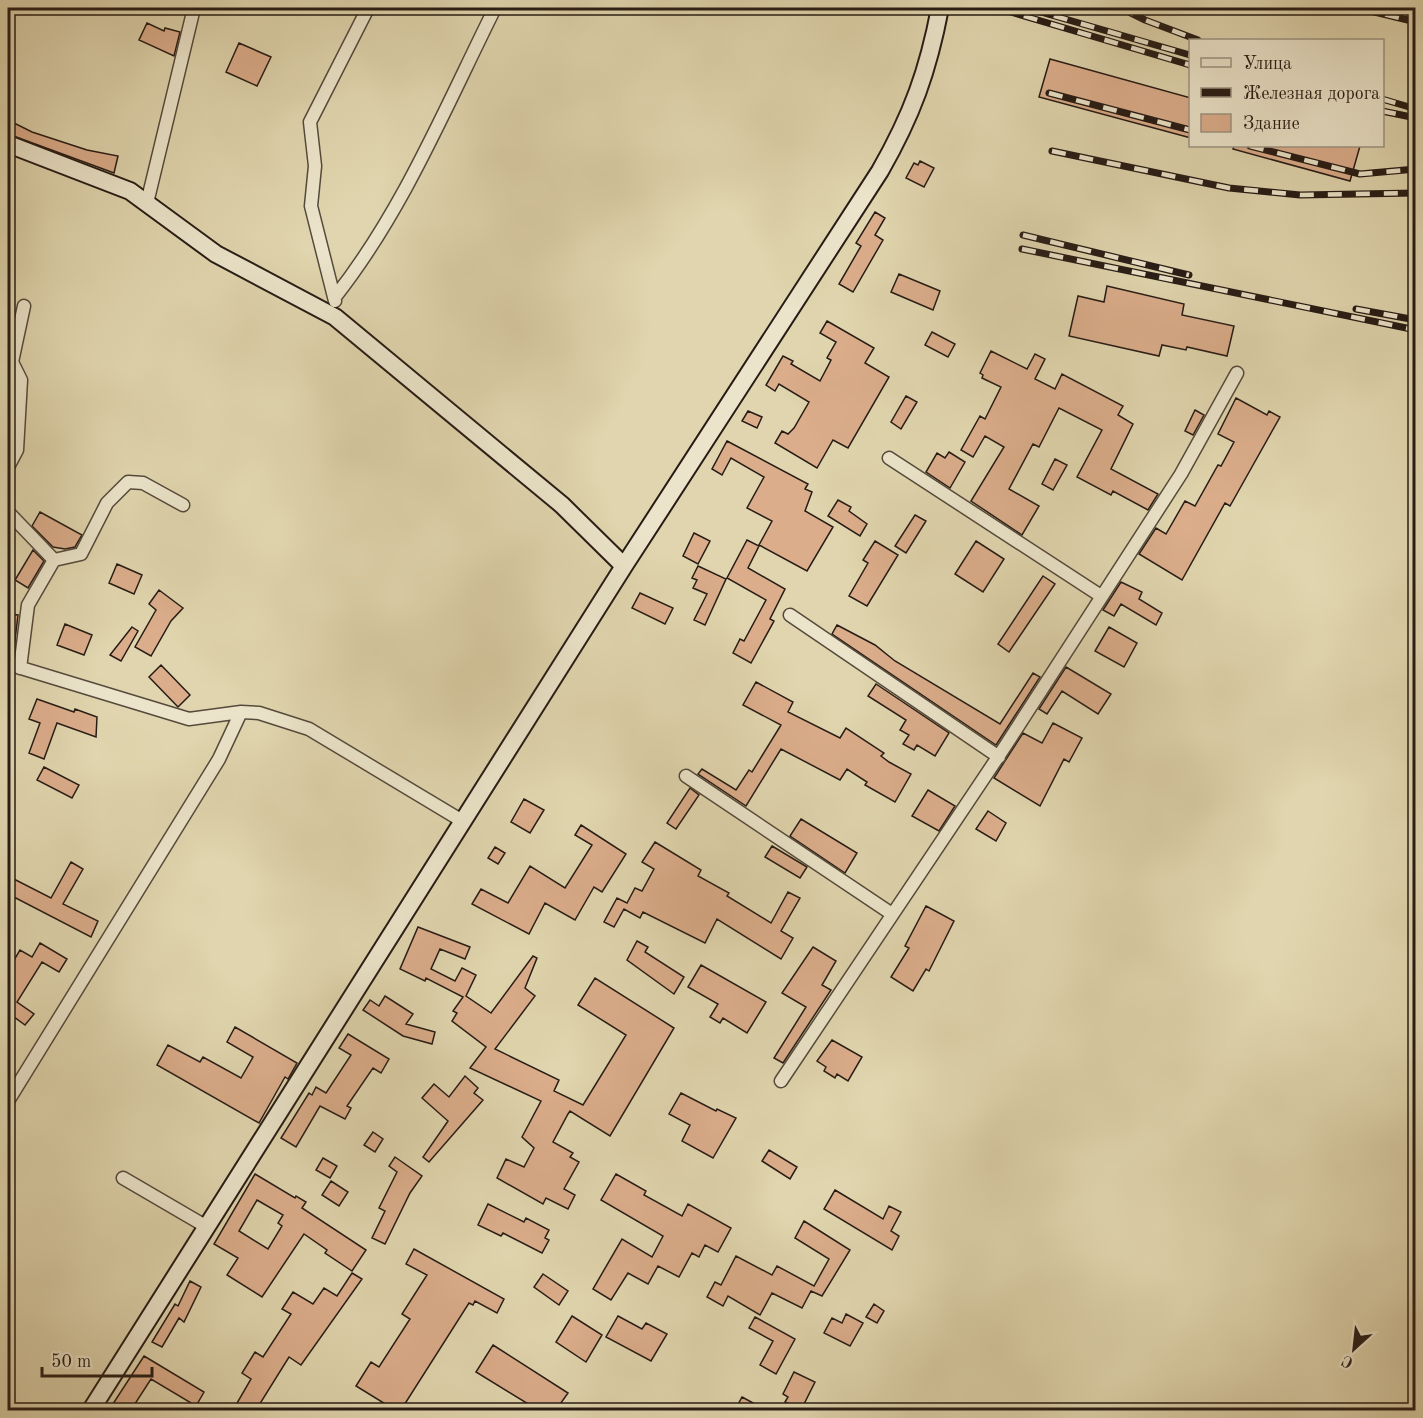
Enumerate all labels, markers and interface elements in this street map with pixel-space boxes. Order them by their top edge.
legend [1189,39,1384,147]
text: Улица [1243,55,1292,73]
text: Железная дорога [1243,85,1380,103]
text: Здание [1243,115,1300,133]
north arrow [1324,1319,1384,1379]
scale bar [42,1340,152,1378]
text: С [1340,1351,1356,1370]
text: 50 m [51,1353,91,1371]

